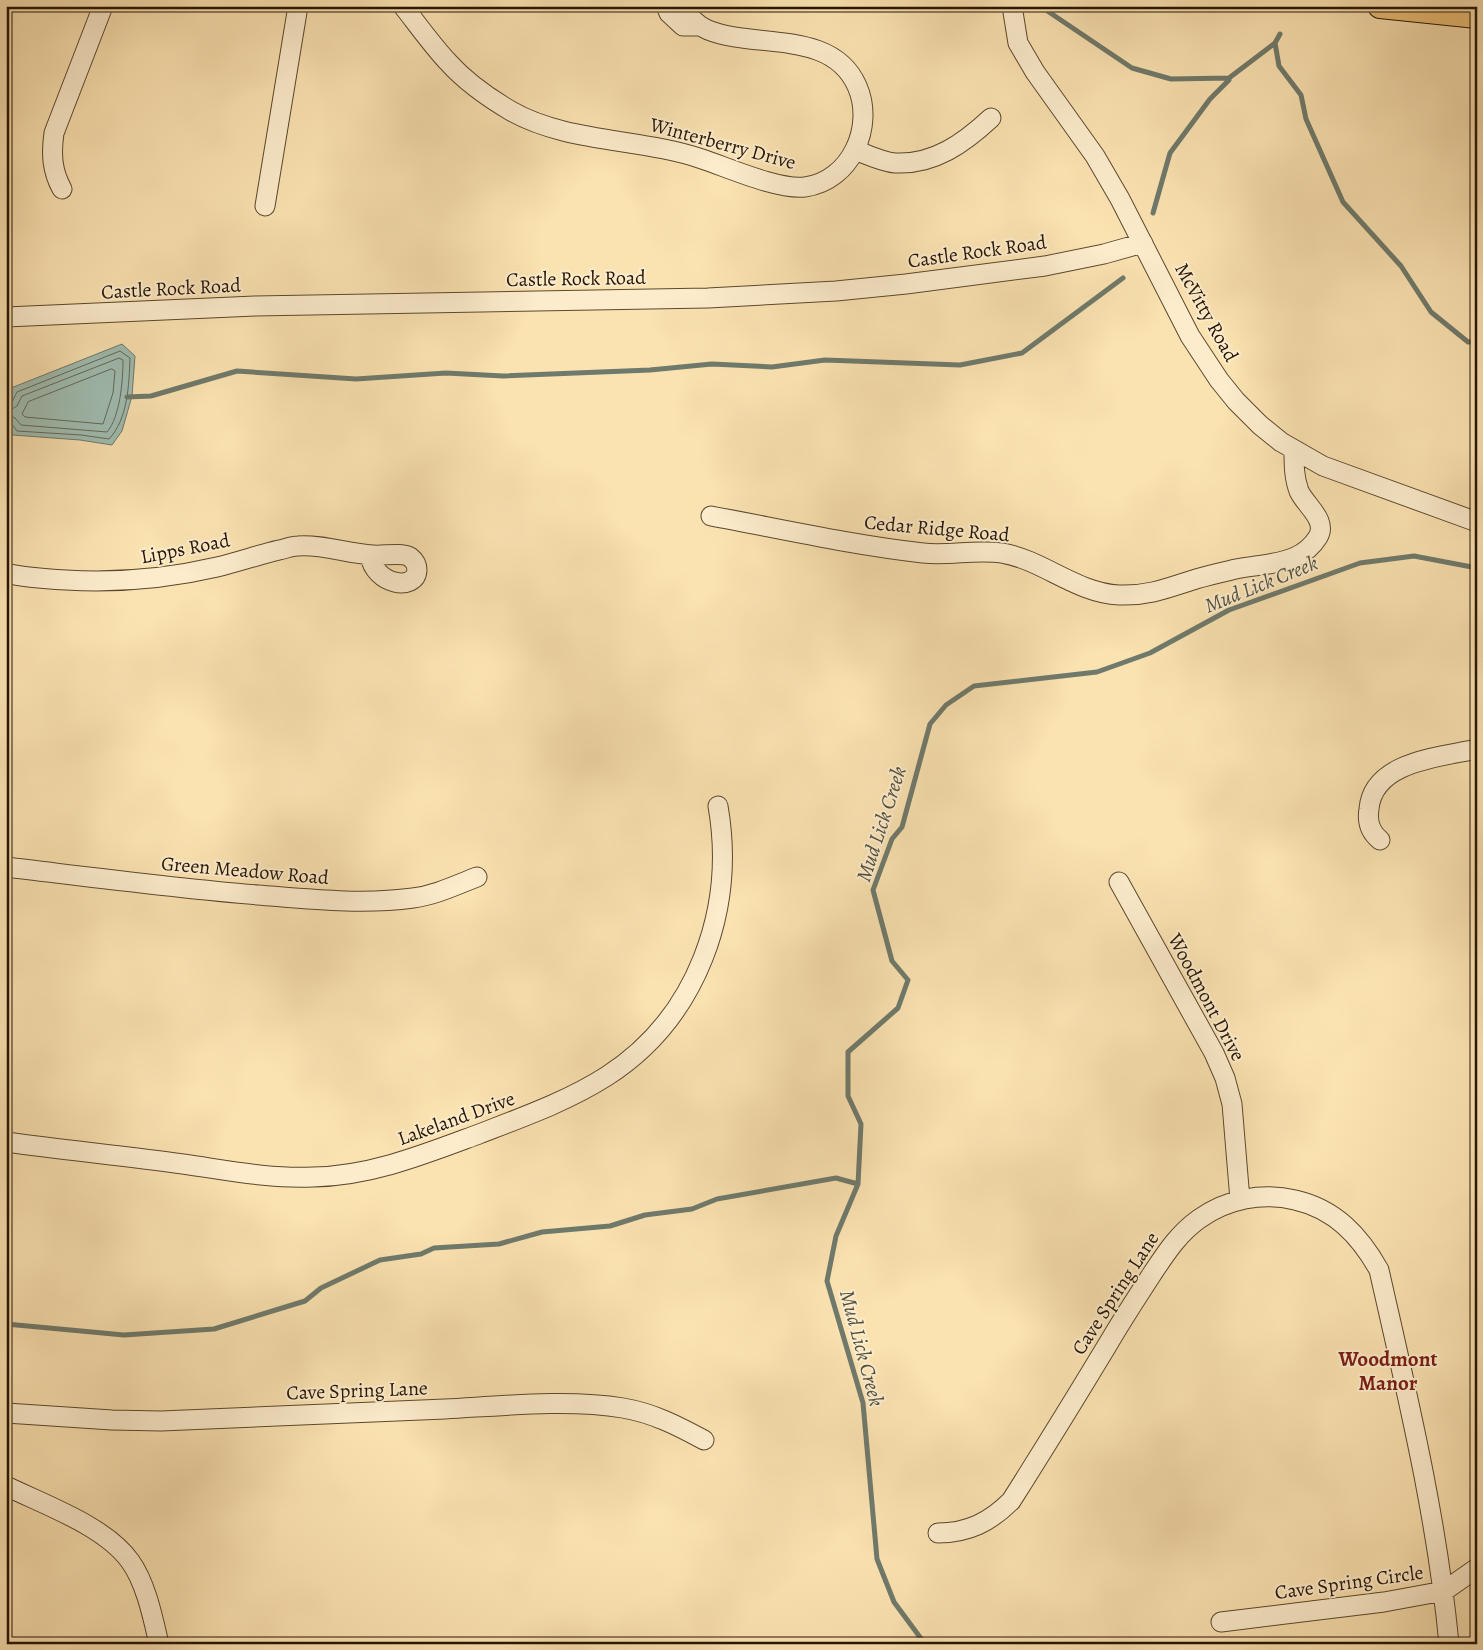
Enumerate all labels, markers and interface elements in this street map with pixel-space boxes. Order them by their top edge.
street label: Winterberry Drive [646,111,799,176]
street label: Castle Rock Road [906,228,1048,275]
street label: McVitty Road [1168,258,1245,367]
street label: Castle Rock Road [506,264,646,293]
street label: Castle Rock Road [100,271,242,306]
street label: Cedar Ridge Road [863,509,1011,548]
street label: Lipps Road [138,527,232,570]
water label: Mud Lick Creek [1200,549,1322,619]
water label: Mud Lick Creek [849,763,913,885]
street label: Green Meadow Road [160,850,330,891]
street label: Woodmont Drive [1161,928,1252,1066]
street label: Lakeland Drive [394,1085,518,1152]
street label: Cave Spring Lane [1065,1226,1165,1360]
water label: Mud Lick Creek [833,1287,891,1409]
district label: Woodmont Manor [1338,1345,1437,1397]
street label: Cave Spring Lane [286,1375,428,1406]
street label: Cave Spring Circle [1273,1559,1425,1606]

